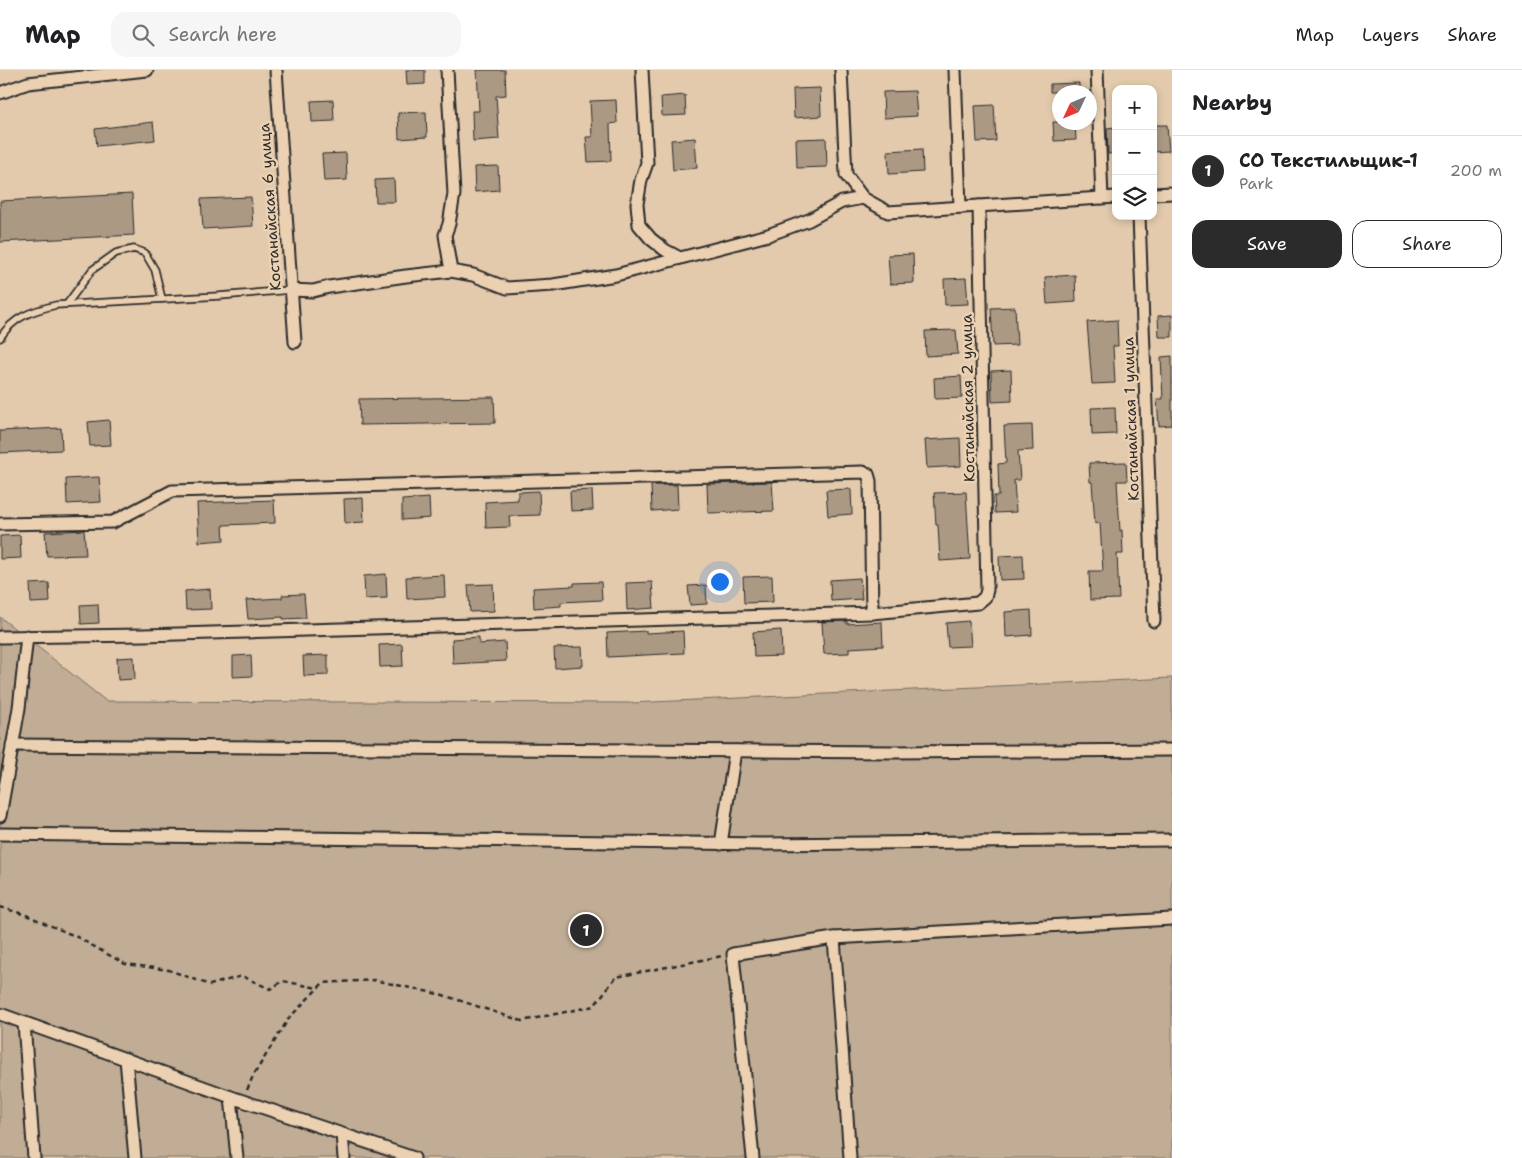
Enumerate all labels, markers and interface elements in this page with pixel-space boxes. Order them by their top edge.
search box [111,12,461,57]
text: Map [25,19,81,51]
icon: search [129,21,157,49]
text: Search here [169,22,277,47]
text: Map [1296,23,1334,47]
text: Layers [1362,23,1419,47]
text: Share [1447,23,1497,47]
north arrow [1052,85,1097,130]
map controls [1112,85,1157,220]
button: + [1112,85,1157,130]
text: Nearby [1192,89,1272,117]
street label: Костанайская 6 улица [254,122,286,291]
button: − [1112,130,1157,175]
text: СО Текстильщик-1 [1239,148,1418,173]
text: 1 [1204,160,1212,181]
text: 200 m [1450,160,1502,181]
text: Park [1239,173,1273,194]
button: layers [1112,175,1157,220]
button: Save [1192,220,1342,268]
button: Share [1352,220,1502,268]
street label: Костанайская 2 улица [957,313,979,482]
street label: Костанайская 1 улица [1118,336,1144,501]
your location [707,569,733,595]
pin: 1 [570,911,602,949]

